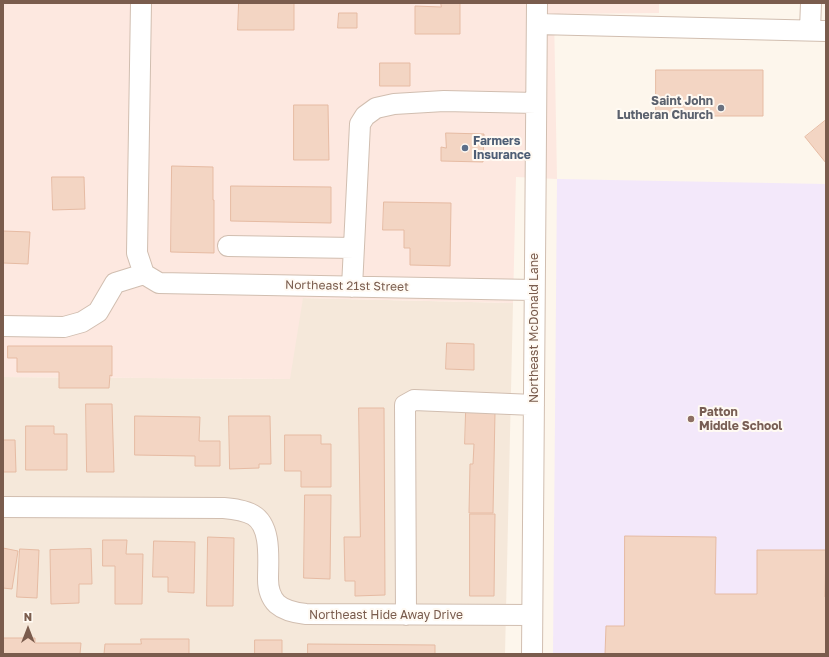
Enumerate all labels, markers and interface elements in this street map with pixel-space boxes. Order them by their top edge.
place label: Saint John Lutheran Church [617,94,713,122]
marker: Saint John Lutheran Church [716,103,726,113]
place label: Farmers Insurance [473,134,531,162]
marker: Farmers Insurance [460,143,470,153]
street label: Northeast McDonald Lane [527,253,541,403]
street label: Northeast 21st Street [285,278,409,294]
place label: Patton Middle School [699,405,782,433]
marker: Patton Middle School [686,414,696,424]
street label: Northeast Hide Away Drive [309,608,463,622]
north arrow [8,609,48,649]
text: N [24,610,32,623]

